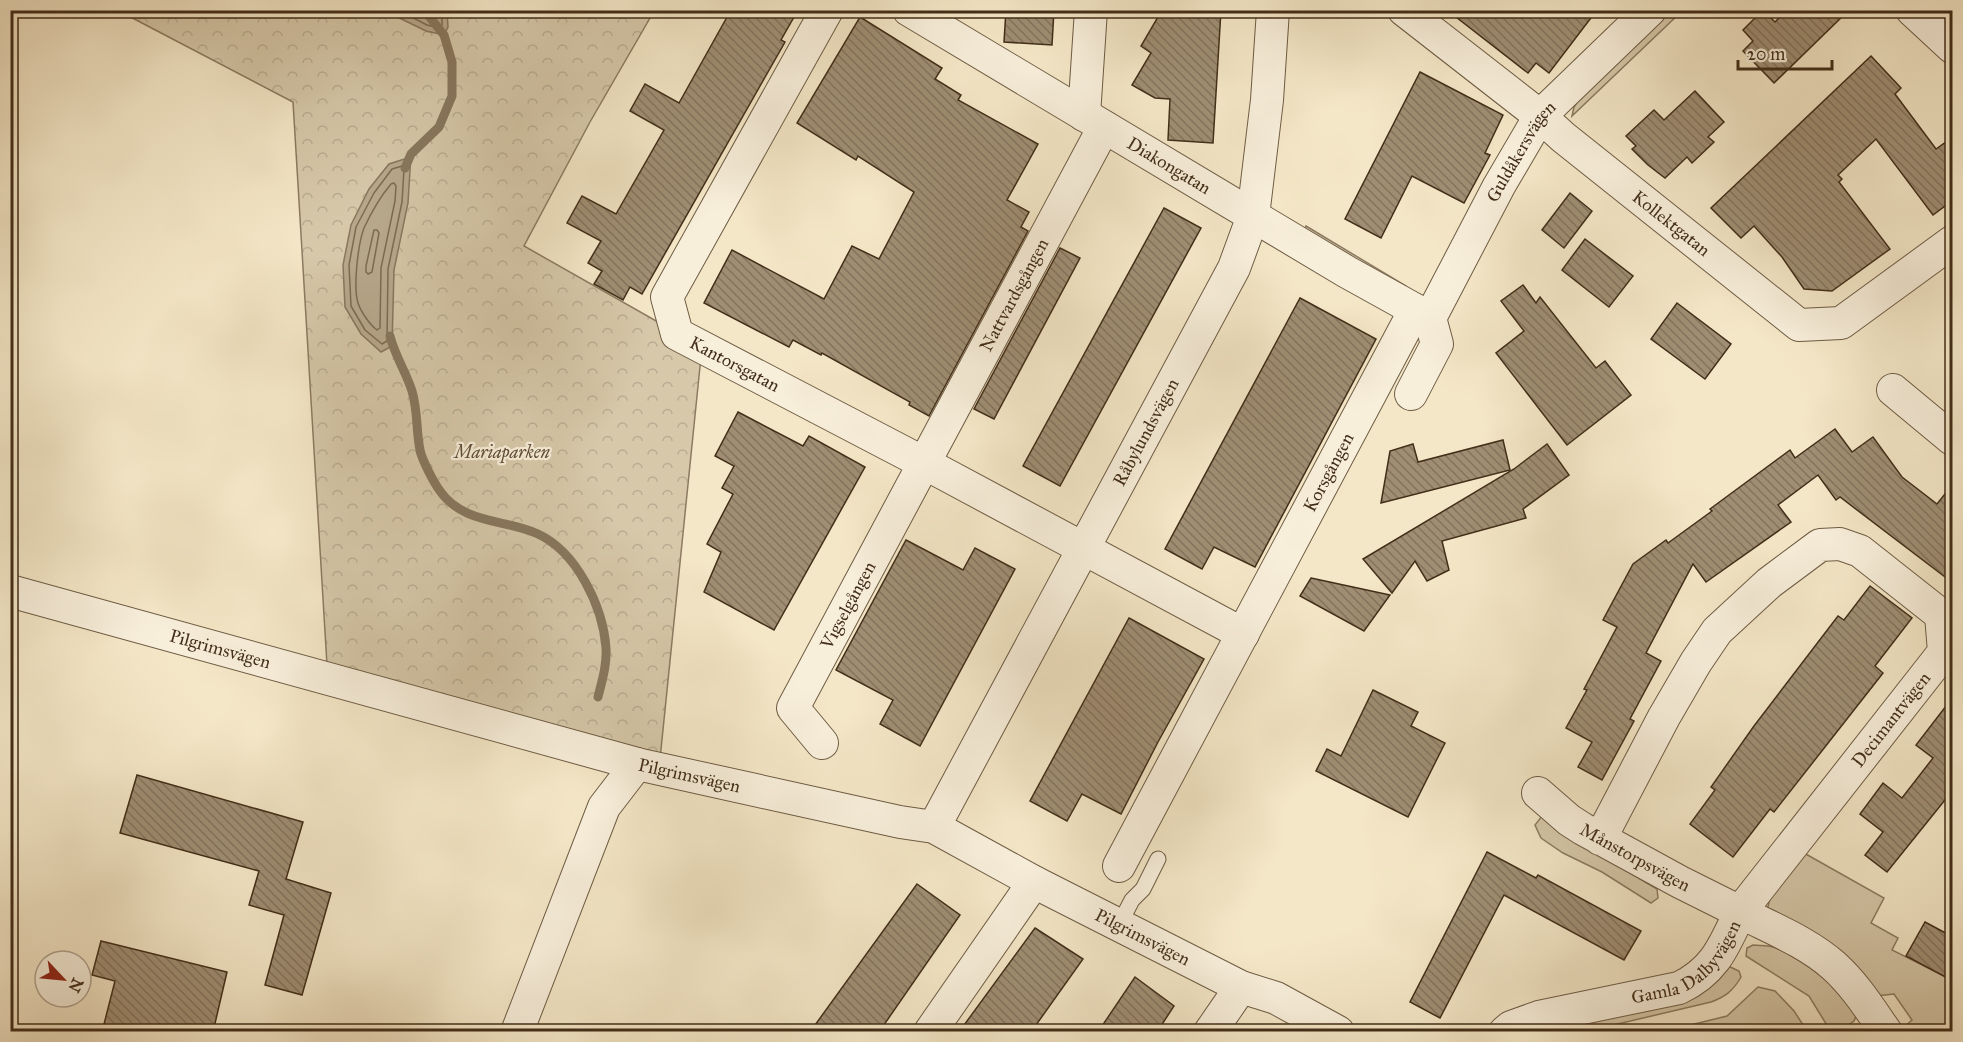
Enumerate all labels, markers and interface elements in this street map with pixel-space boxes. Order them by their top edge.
scale bar [1738,33,1832,71]
text: 20 m [1747,43,1785,65]
street label: Guldåkersvägen [1482,96,1560,206]
street label: Diakongatan [1123,132,1215,199]
street label: Kollektgatan [1628,186,1715,261]
street label: Nattvardsgången [975,234,1053,355]
street label: Kantorsgatan [686,332,784,397]
street label: Råbylundsvägen [1108,375,1184,490]
street label: Korsgången [1299,429,1359,516]
park label: Mariaparken [452,441,550,464]
street label: Vigselgången [815,557,881,654]
street label: Pilgrimsvägen [167,625,273,673]
street label: Decimantvägen [1847,667,1935,772]
street label: Pilgrimsvägen [636,754,743,798]
street label: Månstorpsvägen [1576,818,1694,896]
street label: Pilgrimsvägen [1091,904,1194,970]
street label: Gamla Dalbyvägen [1629,917,1746,1009]
north arrow [33,949,93,1009]
text: N [64,975,88,996]

